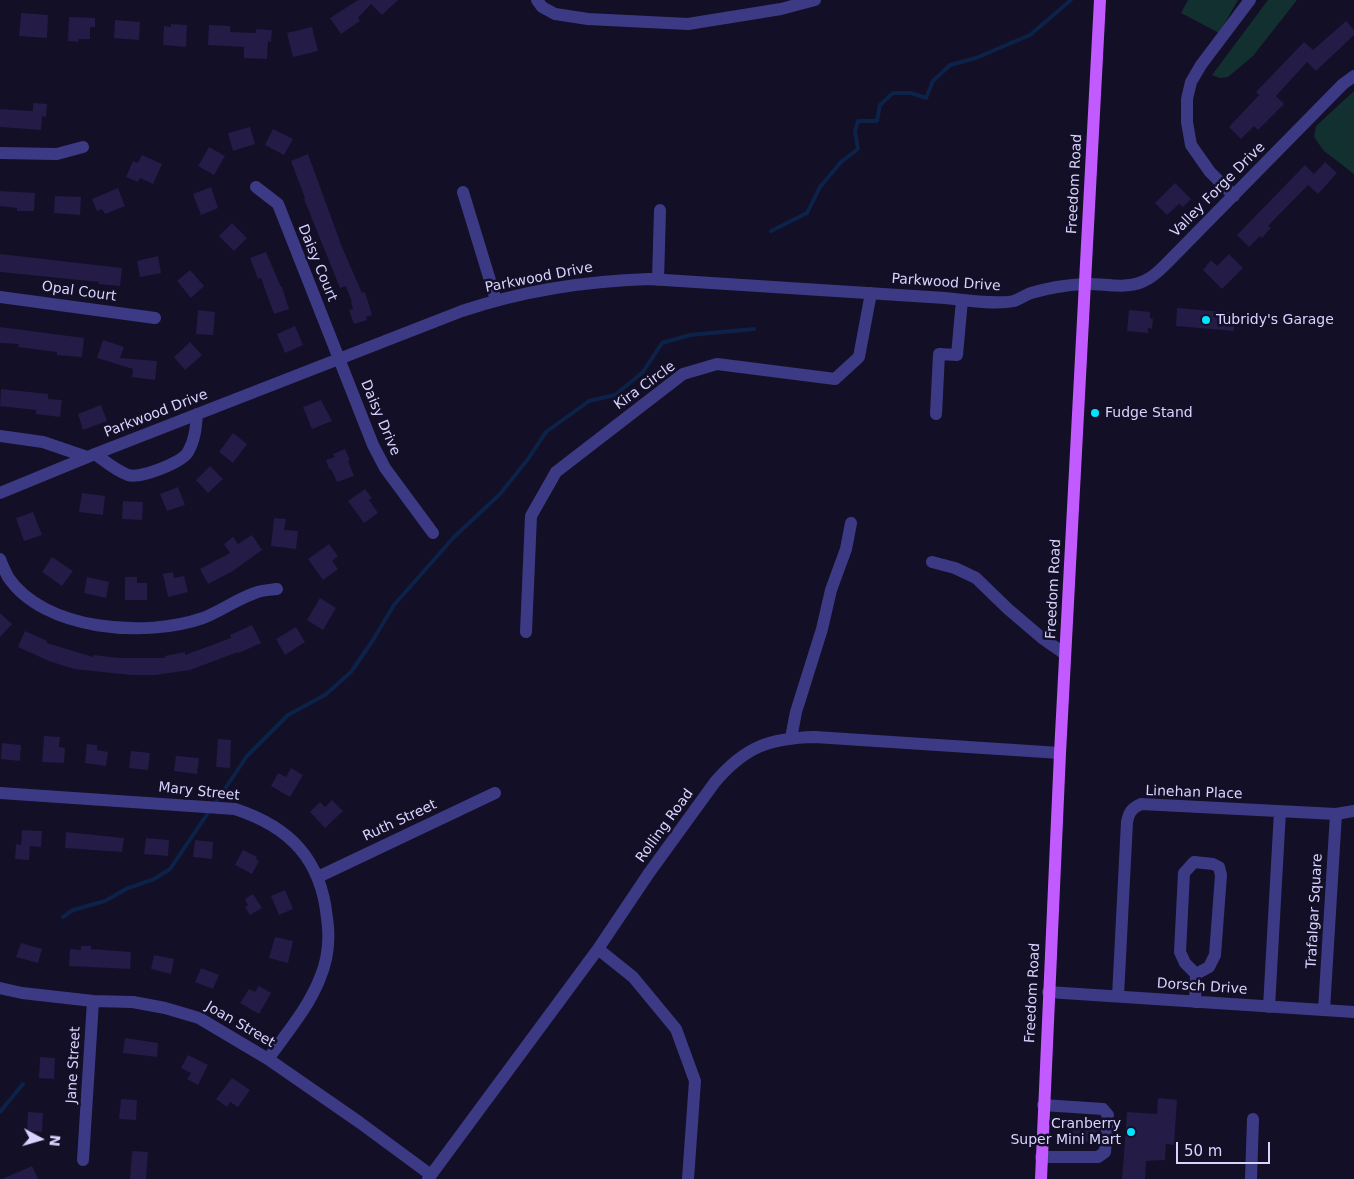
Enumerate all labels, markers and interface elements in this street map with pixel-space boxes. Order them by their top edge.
street label: Freedom Road [1064,133,1086,235]
street label: Valley Forge Drive [1167,139,1269,241]
street label: Daisy Court [294,222,340,304]
street label: Parkwood Drive [484,259,594,297]
street label: Parkwood Drive [891,271,1001,295]
street label: Opal Court [41,278,117,306]
place label: Tubridy's Garage [1216,312,1334,328]
marker: Tubridy's Garage [1200,314,1212,326]
street label: Kira Circle [611,358,679,414]
street label: Daisy Drive [357,378,403,458]
street label: Parkwood Drive [102,387,210,441]
place label: Fudge Stand [1105,405,1193,421]
marker: Fudge Stand [1089,407,1101,419]
street label: Freedom Road [1043,538,1065,640]
street label: Mary Street [158,779,240,805]
street label: Linehan Place [1145,783,1243,803]
street label: Rolling Road [633,786,697,866]
street label: Ruth Street [361,797,439,845]
street label: Trafalgar Square [1304,853,1326,969]
street label: Freedom Road [1022,942,1044,1044]
street label: Dorsch Drive [1156,975,1248,999]
street label: Joan Street [202,998,278,1052]
street label: Jane Street [64,1026,84,1104]
north arrow [15,1114,65,1164]
place label: Cranberry Super Mini Mart [1010,1116,1121,1148]
marker: Cranberry Super Mini Mart [1125,1126,1137,1138]
scale bar [1179,1132,1273,1164]
text: N [46,1134,63,1147]
text: 50 m [1184,1142,1222,1160]

